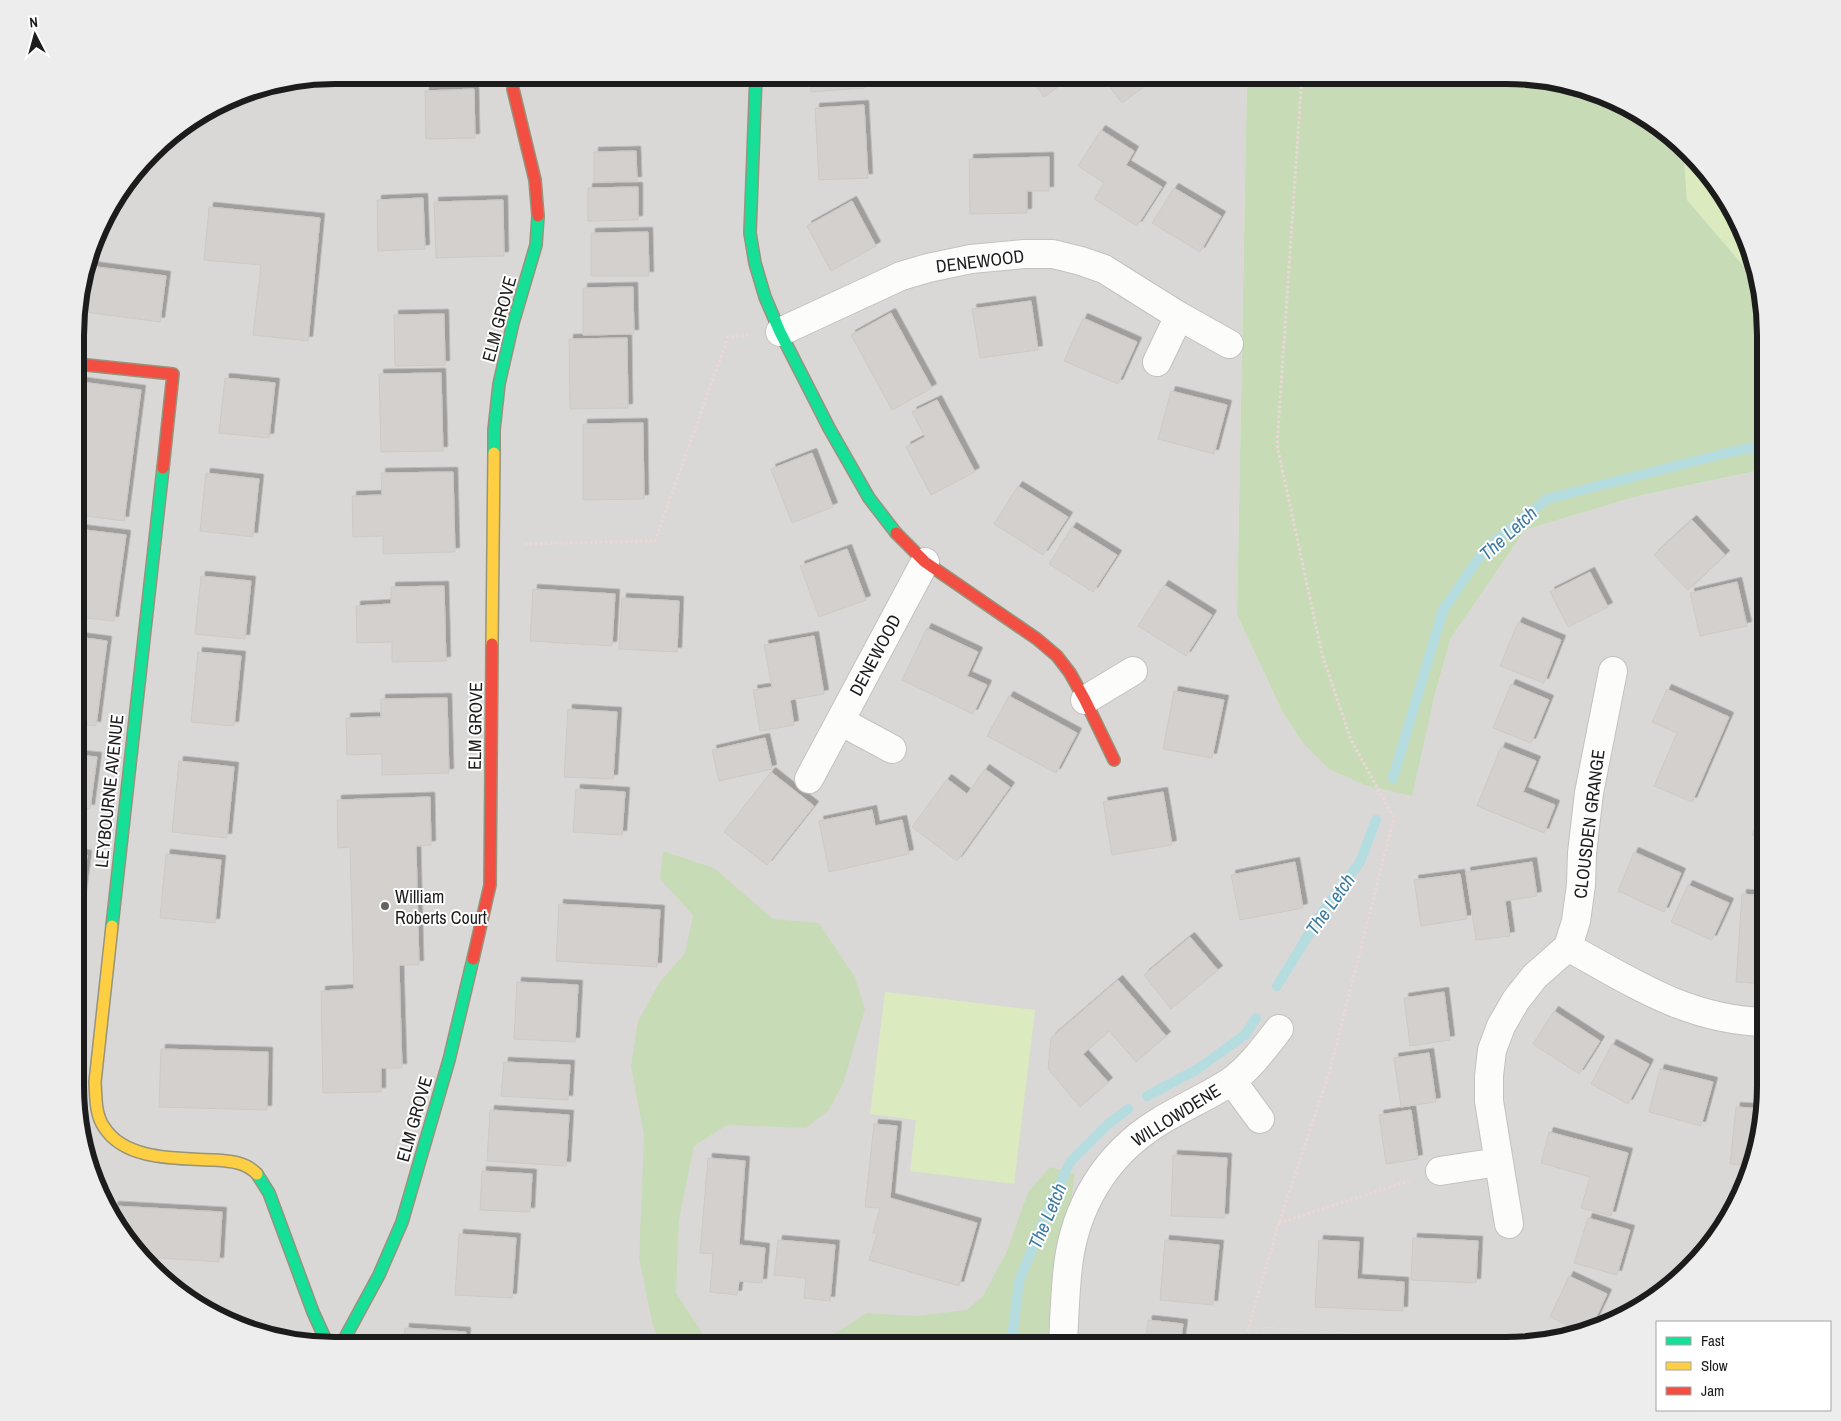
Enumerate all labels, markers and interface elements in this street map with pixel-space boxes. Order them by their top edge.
north arrow [10,10,60,60]
text: N [29,13,39,31]
street label: DENEWOOD [935,243,1025,279]
street label: ELM GROVE [476,273,522,365]
water label: The Letch [1474,500,1542,566]
street label: DENEWOOD [843,610,907,700]
street label: ELM GROVE [462,682,488,770]
street label: LEYBOURNE AVENUE [89,713,129,869]
street label: CLOUSDEN GRANGE [1567,748,1611,900]
water label: The Letch [1299,868,1361,940]
place label: William Roberts Court [395,884,487,930]
marker: William Roberts Court [379,900,391,912]
street label: ELM GROVE [390,1073,438,1165]
street label: WILLOWDENE [1127,1078,1225,1152]
water label: The Letch [1021,1179,1073,1253]
legend [1656,1321,1831,1411]
text: Fast [1701,1330,1725,1351]
text: Slow [1701,1355,1728,1376]
text: Jam [1701,1380,1724,1401]

